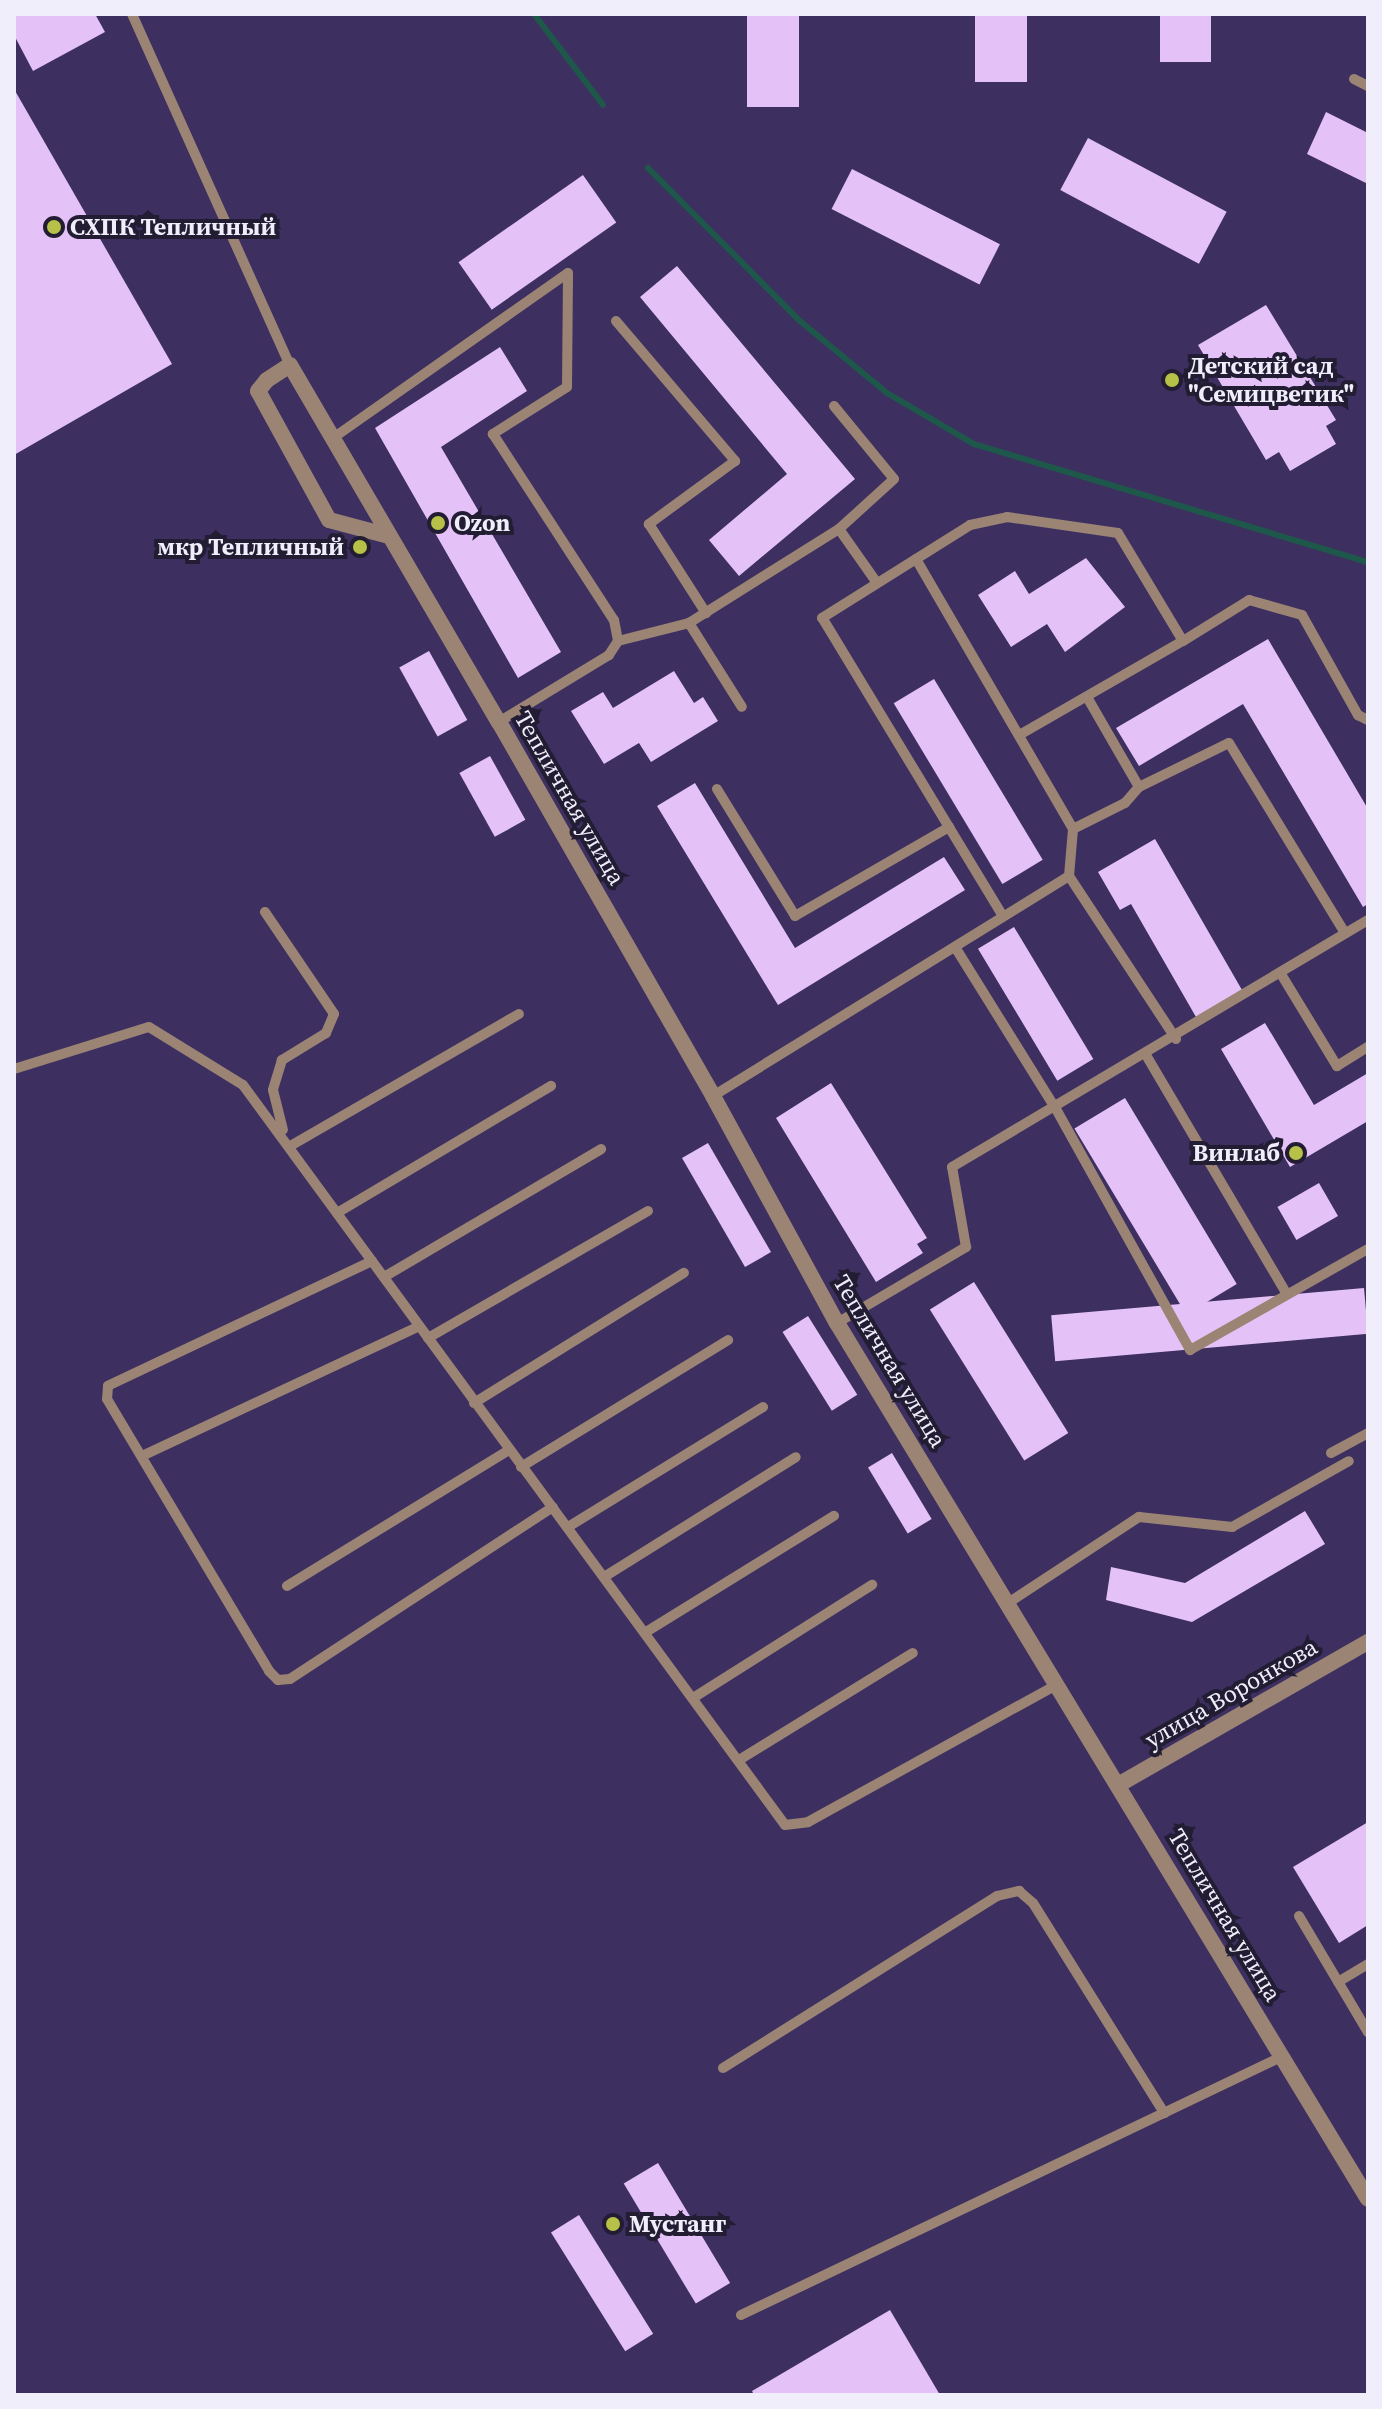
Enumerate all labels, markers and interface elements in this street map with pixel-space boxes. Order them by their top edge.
place label: СХПК Тепличный [70,213,276,241]
marker: СХПК Тепличный [45,218,63,236]
place label: Детский сад "Семицветик" [1188,352,1354,408]
marker: Детский сад "Семицветик" [1163,371,1181,389]
place label: Ozon [454,509,510,537]
marker: Ozon [429,514,447,532]
place label: мкр Тепличный [157,533,344,561]
marker: мкр Тепличный [351,538,369,556]
street label: Тепличная улица [509,706,631,890]
place label: Винлаб [1193,1139,1280,1167]
marker: Винлаб [1287,1144,1305,1162]
street label: Тепличная улица [827,1270,953,1452]
street label: улица Воронкова [1140,1632,1322,1754]
street label: Тепличная улица [1162,1824,1288,2006]
place label: Мустанг [629,2210,726,2238]
marker: Мустанг [604,2215,622,2233]

